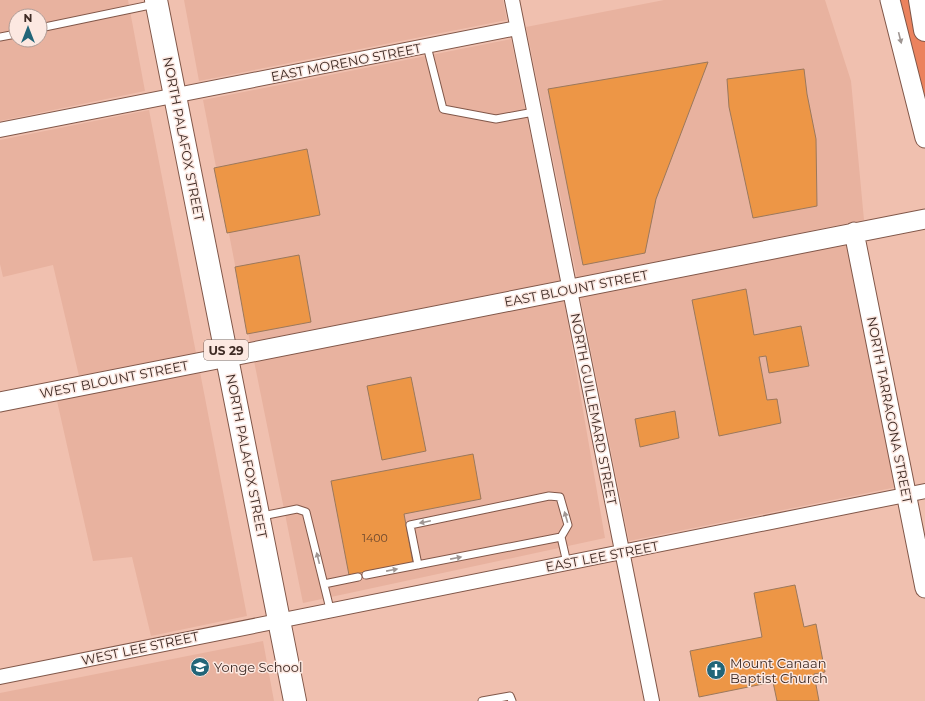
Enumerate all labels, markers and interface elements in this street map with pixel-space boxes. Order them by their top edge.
north arrow [8,8,48,48]
text: N [24,11,32,25]
one-way arrow [897,32,903,44]
street label: EAST MORENO STREET [270,39,423,84]
street label: NORTH PALAFOX STREET [160,55,208,223]
street label: EAST BLOUNT STREET [503,266,650,310]
street label: NORTH GUILLEMARD STREET [568,312,621,507]
street label: NORTH TARRAGONA STREET [864,315,916,505]
road number: US 29 [204,340,248,360]
street label: WEST BLOUNT STREET [38,357,190,401]
street label: NORTH PALAFOX STREET [223,372,271,540]
one-way arrow [563,510,569,522]
one-way arrow [419,519,431,525]
house number: 1400 [362,531,388,545]
street label: EAST LEE STREET [544,537,660,575]
one-way arrow [314,552,320,564]
one-way arrow [450,554,462,560]
one-way arrow [386,567,398,573]
street label: WEST LEE STREET [80,628,201,668]
place label: Mount Canaan Baptist Church [730,655,828,686]
school or university icon: Yonge School [189,656,211,678]
place label: Yonge School [214,659,302,675]
church icon: Mount Canaan Baptist Church [705,659,727,681]

